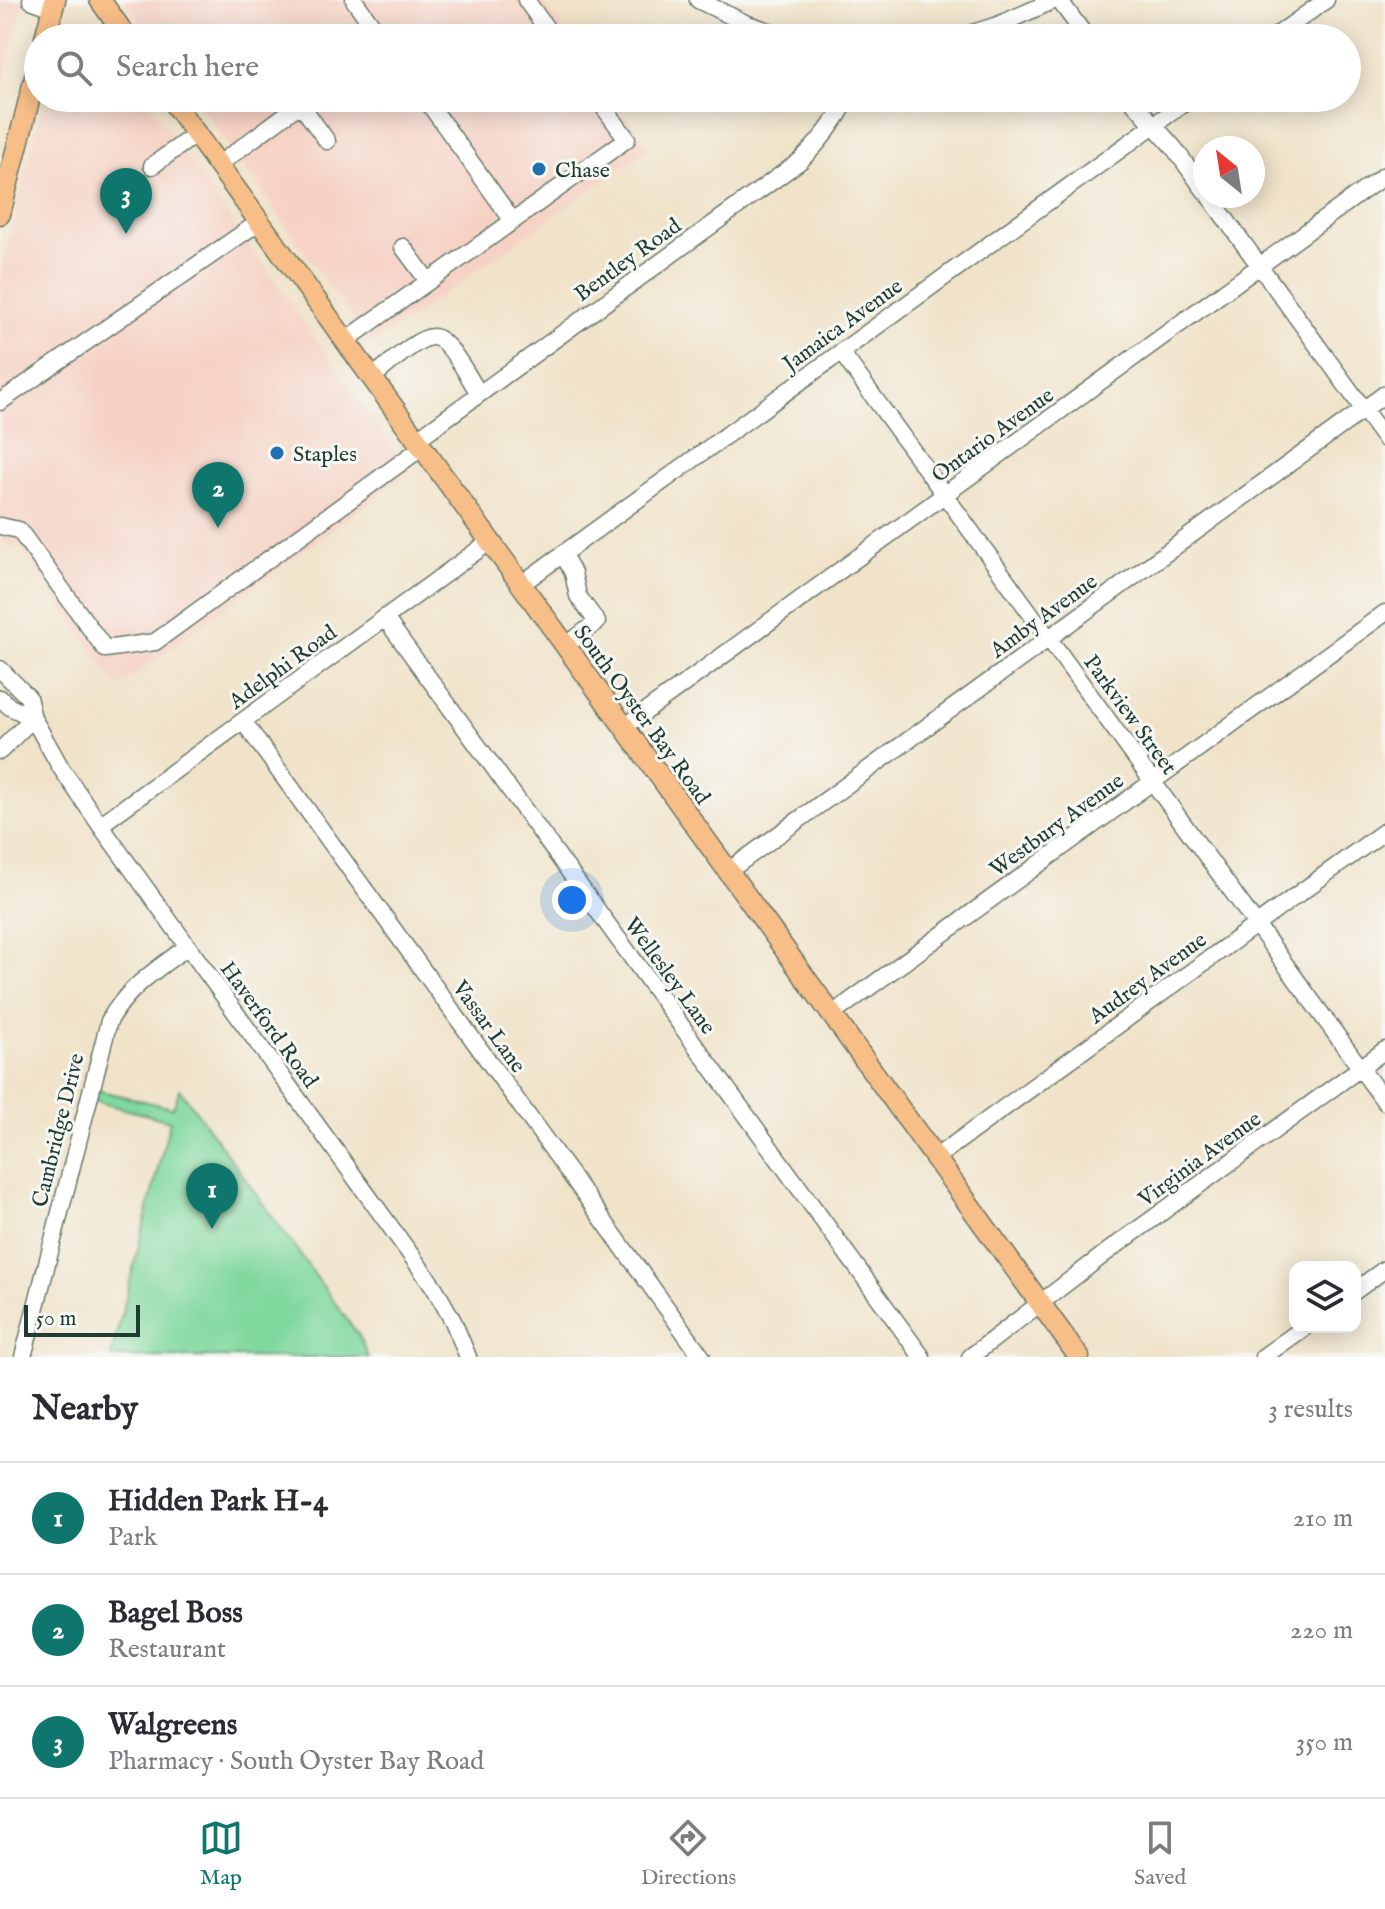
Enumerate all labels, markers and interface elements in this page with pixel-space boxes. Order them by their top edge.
search box [24,24,1361,112]
icon: search [52,46,96,90]
text: Search here [116,49,259,87]
north arrow [1193,136,1265,208]
place label: Chase [555,157,610,185]
marker: Chase [530,160,548,178]
pin: 3 [100,168,152,234]
street label: Bentley Road [569,212,687,309]
street label: Jamaica Avenue [775,273,909,380]
street label: Ontario Avenue [926,382,1060,489]
place label: Staples [293,441,357,469]
marker: Staples [268,444,286,462]
pin: 2 [192,462,244,528]
street label: Amby Avenue [984,568,1103,666]
street label: Adelphi Road [223,619,343,717]
street label: South Oyster Bay Road [567,620,716,811]
street label: Parkview Street [1077,650,1183,781]
street label: Westbury Avenue [985,767,1130,884]
your location [552,880,592,920]
street label: Wellesley Lane [617,912,721,1040]
street label: Audrey Avenue [1083,926,1213,1031]
street label: Haverford Road [213,956,324,1094]
street label: Vassar Lane [445,975,531,1079]
street label: Cambridge Drive [26,1051,92,1210]
street label: Virginia Avenue [1132,1106,1267,1214]
pin: 1 [186,1163,238,1229]
map controls [1289,1261,1361,1333]
button: layers [1289,1261,1361,1333]
scale bar [24,1301,140,1337]
text: 50 m [36,1305,77,1333]
text: Nearby [32,1388,138,1431]
text: 3 results [1268,1393,1353,1426]
text: Hidden Park H-4 [108,1483,328,1521]
text: 1 [53,1502,63,1535]
text: 210 m [1293,1502,1353,1535]
text: Park [108,1521,157,1554]
text: Bagel Boss [108,1595,243,1633]
text: 2 [52,1614,64,1647]
text: 220 m [1290,1614,1353,1647]
text: Restaurant [108,1633,226,1666]
text: Walgreens [108,1707,237,1745]
text: 3 [53,1726,63,1759]
text: 350 m [1295,1726,1353,1759]
text: Pharmacy · South Oyster Bay Road [108,1745,484,1778]
tab: Map [199,1816,243,1892]
tab: Directions [641,1816,736,1892]
tab: Saved [1134,1816,1186,1892]

